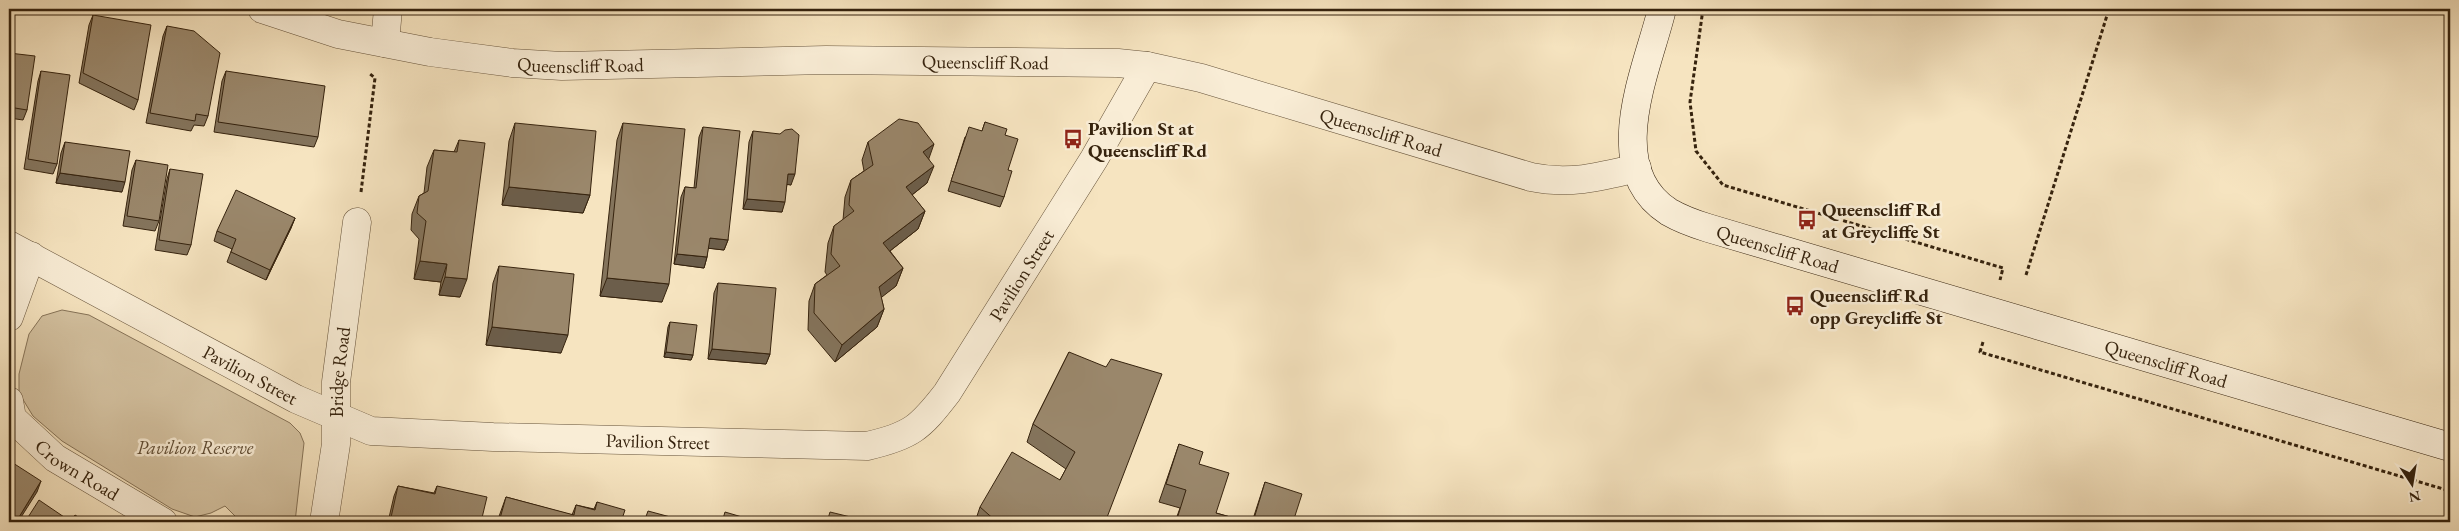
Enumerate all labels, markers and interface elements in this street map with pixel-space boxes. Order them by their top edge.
street label: Queenscliff Road [922,49,1049,75]
street label: Queenscliff Road [516,51,645,79]
street label: Queenscliff Road [1316,102,1446,163]
place label: Pavilion St at Queenscliff Rd [1088,116,1208,163]
bus stop icon: Pavilion St at Queenscliff Rd [1062,128,1084,150]
place label: Queenscliff Rd at Greycliffe St [1822,197,1942,244]
bus stop icon: Queenscliff Rd at Greycliffe St [1796,209,1818,231]
street label: Queenscliff Road [1713,219,1842,279]
street label: Pavilion Street [983,224,1060,326]
place label: Queenscliff Rd opp Greycliffe St [1810,283,1943,330]
bus stop icon: Queenscliff Rd opp Greycliffe St [1784,295,1806,317]
street label: Bridge Road [324,325,356,417]
street label: Queenscliff Road [2102,334,2231,394]
street label: Pavilion Street [198,339,302,411]
street label: Pavilion Street [605,428,710,455]
street label: Crown Road [29,434,124,507]
park label: Pavilion Reserve [137,435,254,460]
north arrow [2386,458,2436,508]
text: N [2407,487,2422,507]

